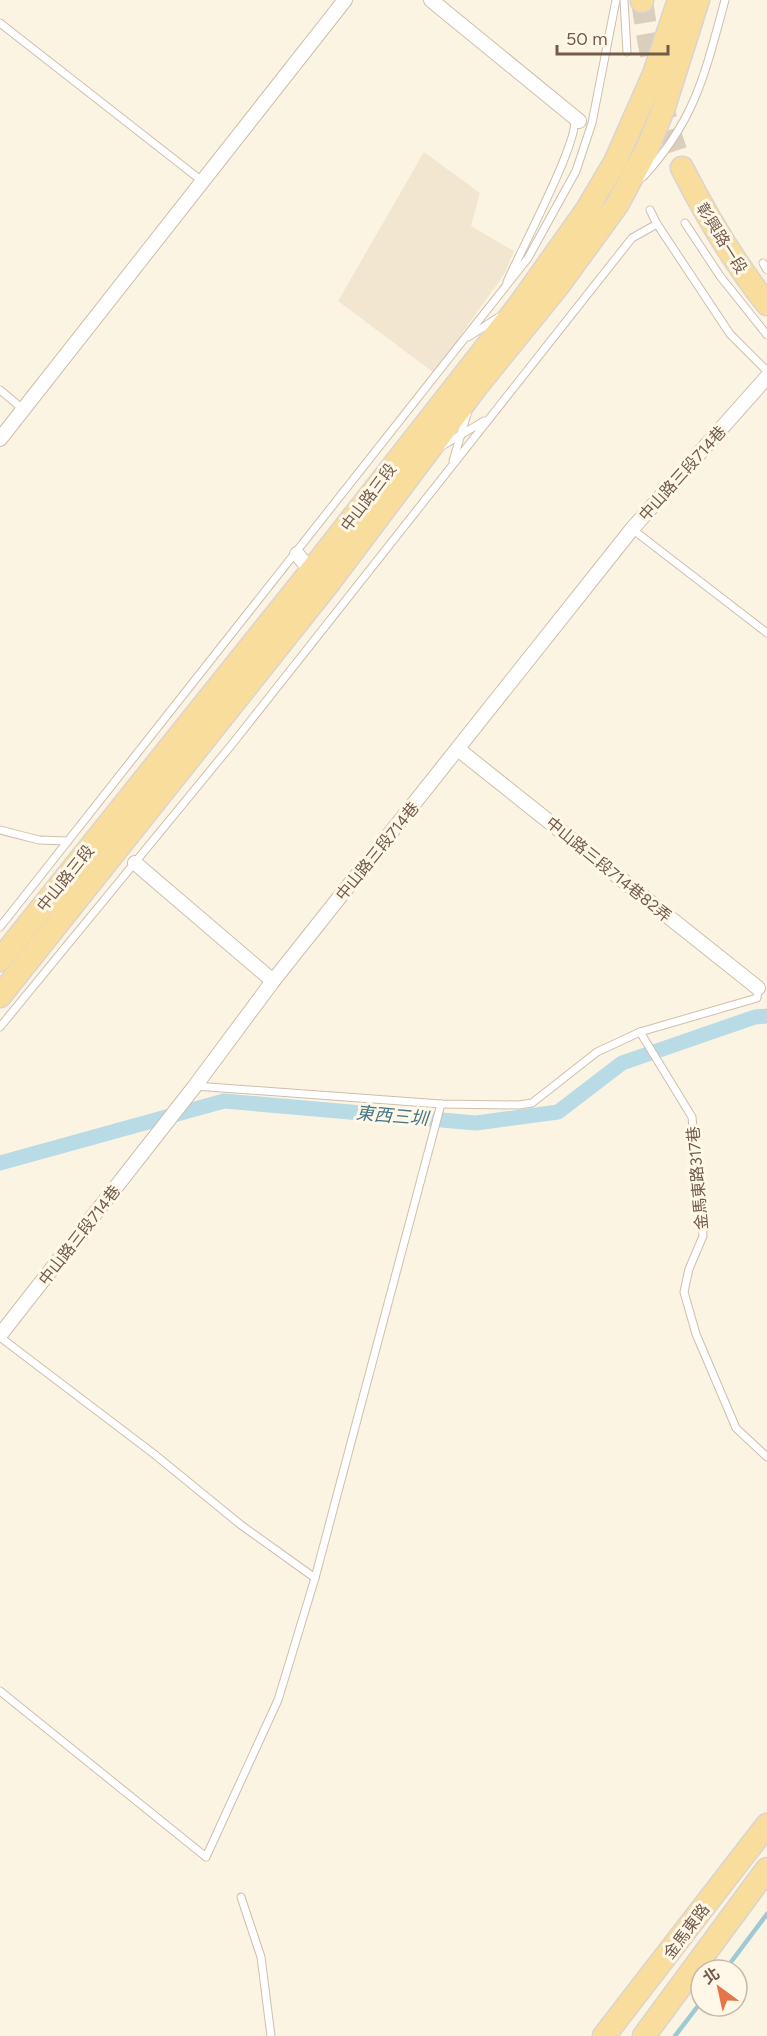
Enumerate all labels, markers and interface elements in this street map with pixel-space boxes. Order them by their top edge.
scale bar [557,18,668,56]
text: 50 m [566,28,608,50]
street label: 彰興路一段 [692,199,751,277]
street label: 中山路三段714巷 [635,422,730,525]
street label: 中山路三段 [337,460,400,535]
street label: 中山路三段714巷 [332,798,423,904]
street label: 中山路三段714巷82弄 [542,813,675,926]
street label: 中山路三段 [33,841,98,915]
water label: 東西三圳 [355,1102,432,1130]
street label: 金馬東路317巷 [684,1125,711,1231]
street label: 中山路三段714巷 [35,1182,124,1289]
street label: 金馬東路 [660,1900,713,1963]
north arrow [689,1958,749,2018]
text: 北 [699,1964,723,1988]

